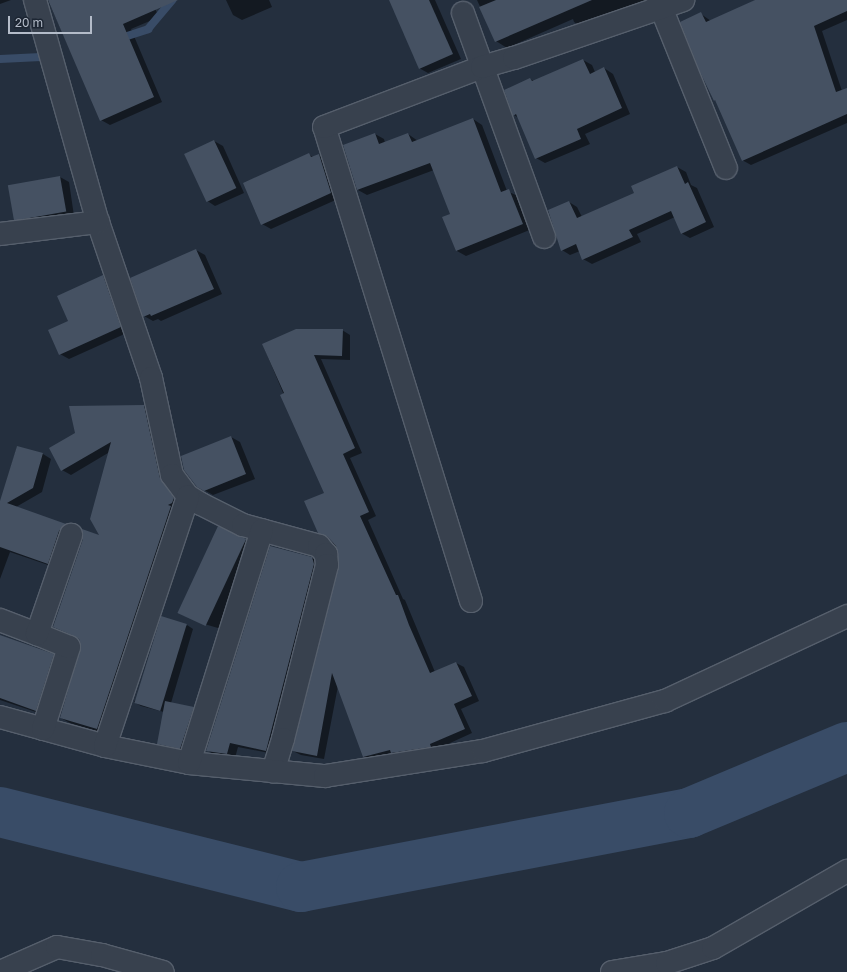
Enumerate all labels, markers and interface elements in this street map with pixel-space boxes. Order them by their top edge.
scale bar [10,8,94,34]
text: 20 m [15,15,43,30]

